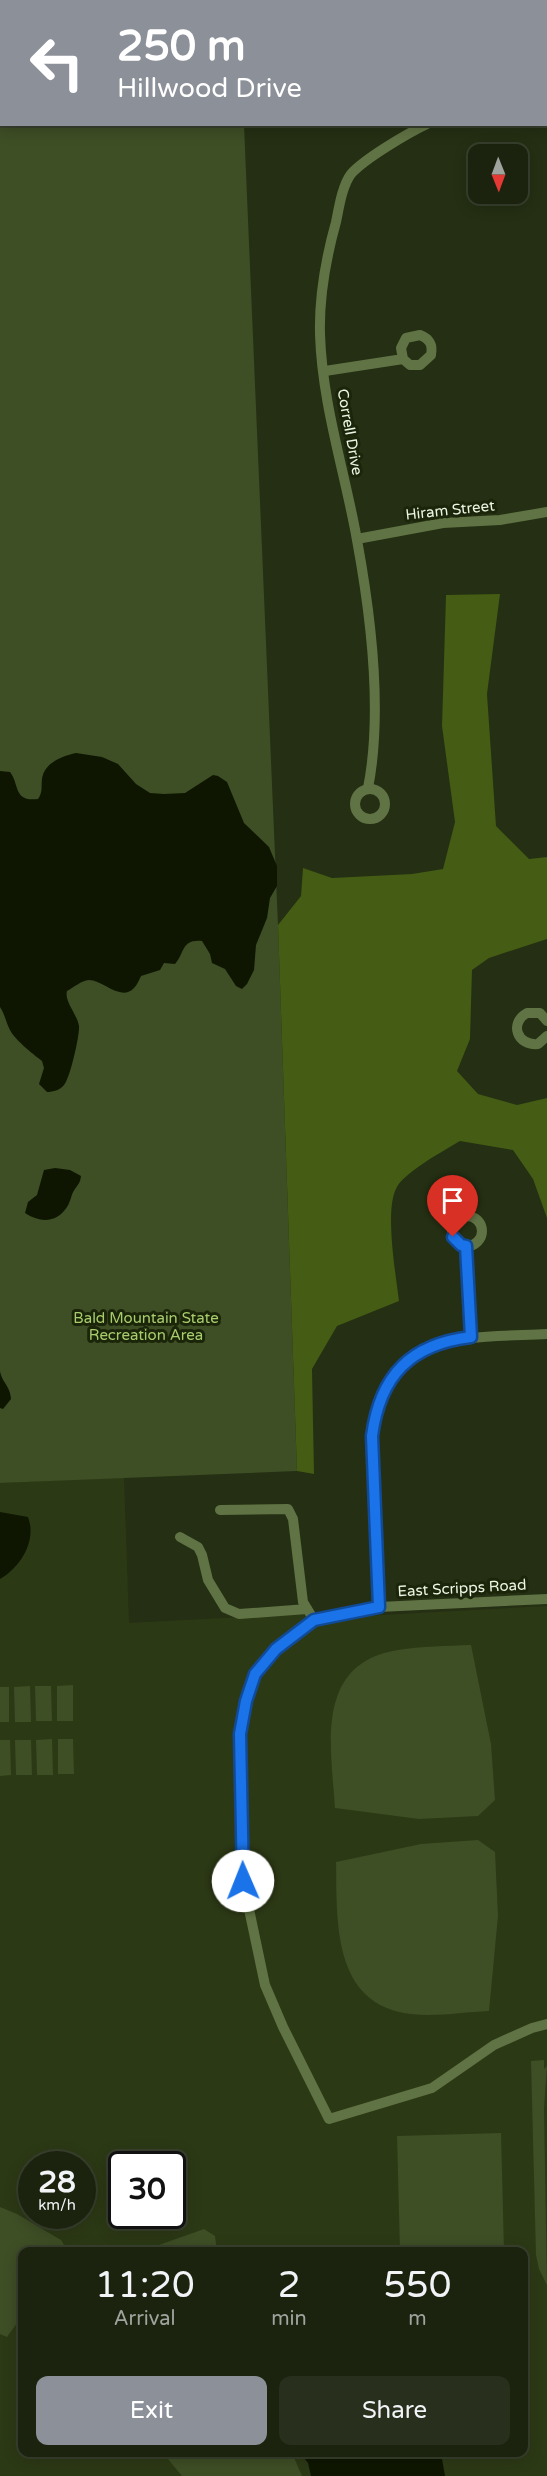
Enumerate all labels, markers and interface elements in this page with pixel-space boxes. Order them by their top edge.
text: 250 m [117,21,246,72]
icon: left [18,24,96,102]
text: Hillwood Drive [117,72,302,105]
north arrow [468,144,528,204]
map controls [468,144,528,204]
street label: Correll Drive [334,387,366,477]
street label: Hiram Street [404,496,496,524]
pin [427,1175,478,1237]
icon: arrive [436,1184,469,1217]
park label: Bald Mountain State Recreation Area [73,1309,219,1344]
street label: East Scripps Road [397,1576,527,1600]
position arrow [211,1849,275,1913]
speed limit sign: 30 [108,2151,186,2229]
text: 28 [38,2164,76,2201]
text: km/h [38,2196,76,2214]
text: 11:20 [95,2264,195,2307]
text: 2 [278,2264,300,2307]
text: 550 [383,2264,451,2307]
text: Arrival [114,2307,176,2331]
text: min [271,2307,307,2331]
text: m [408,2307,427,2331]
button: Exit [36,2376,267,2445]
button: Share [279,2376,510,2445]

